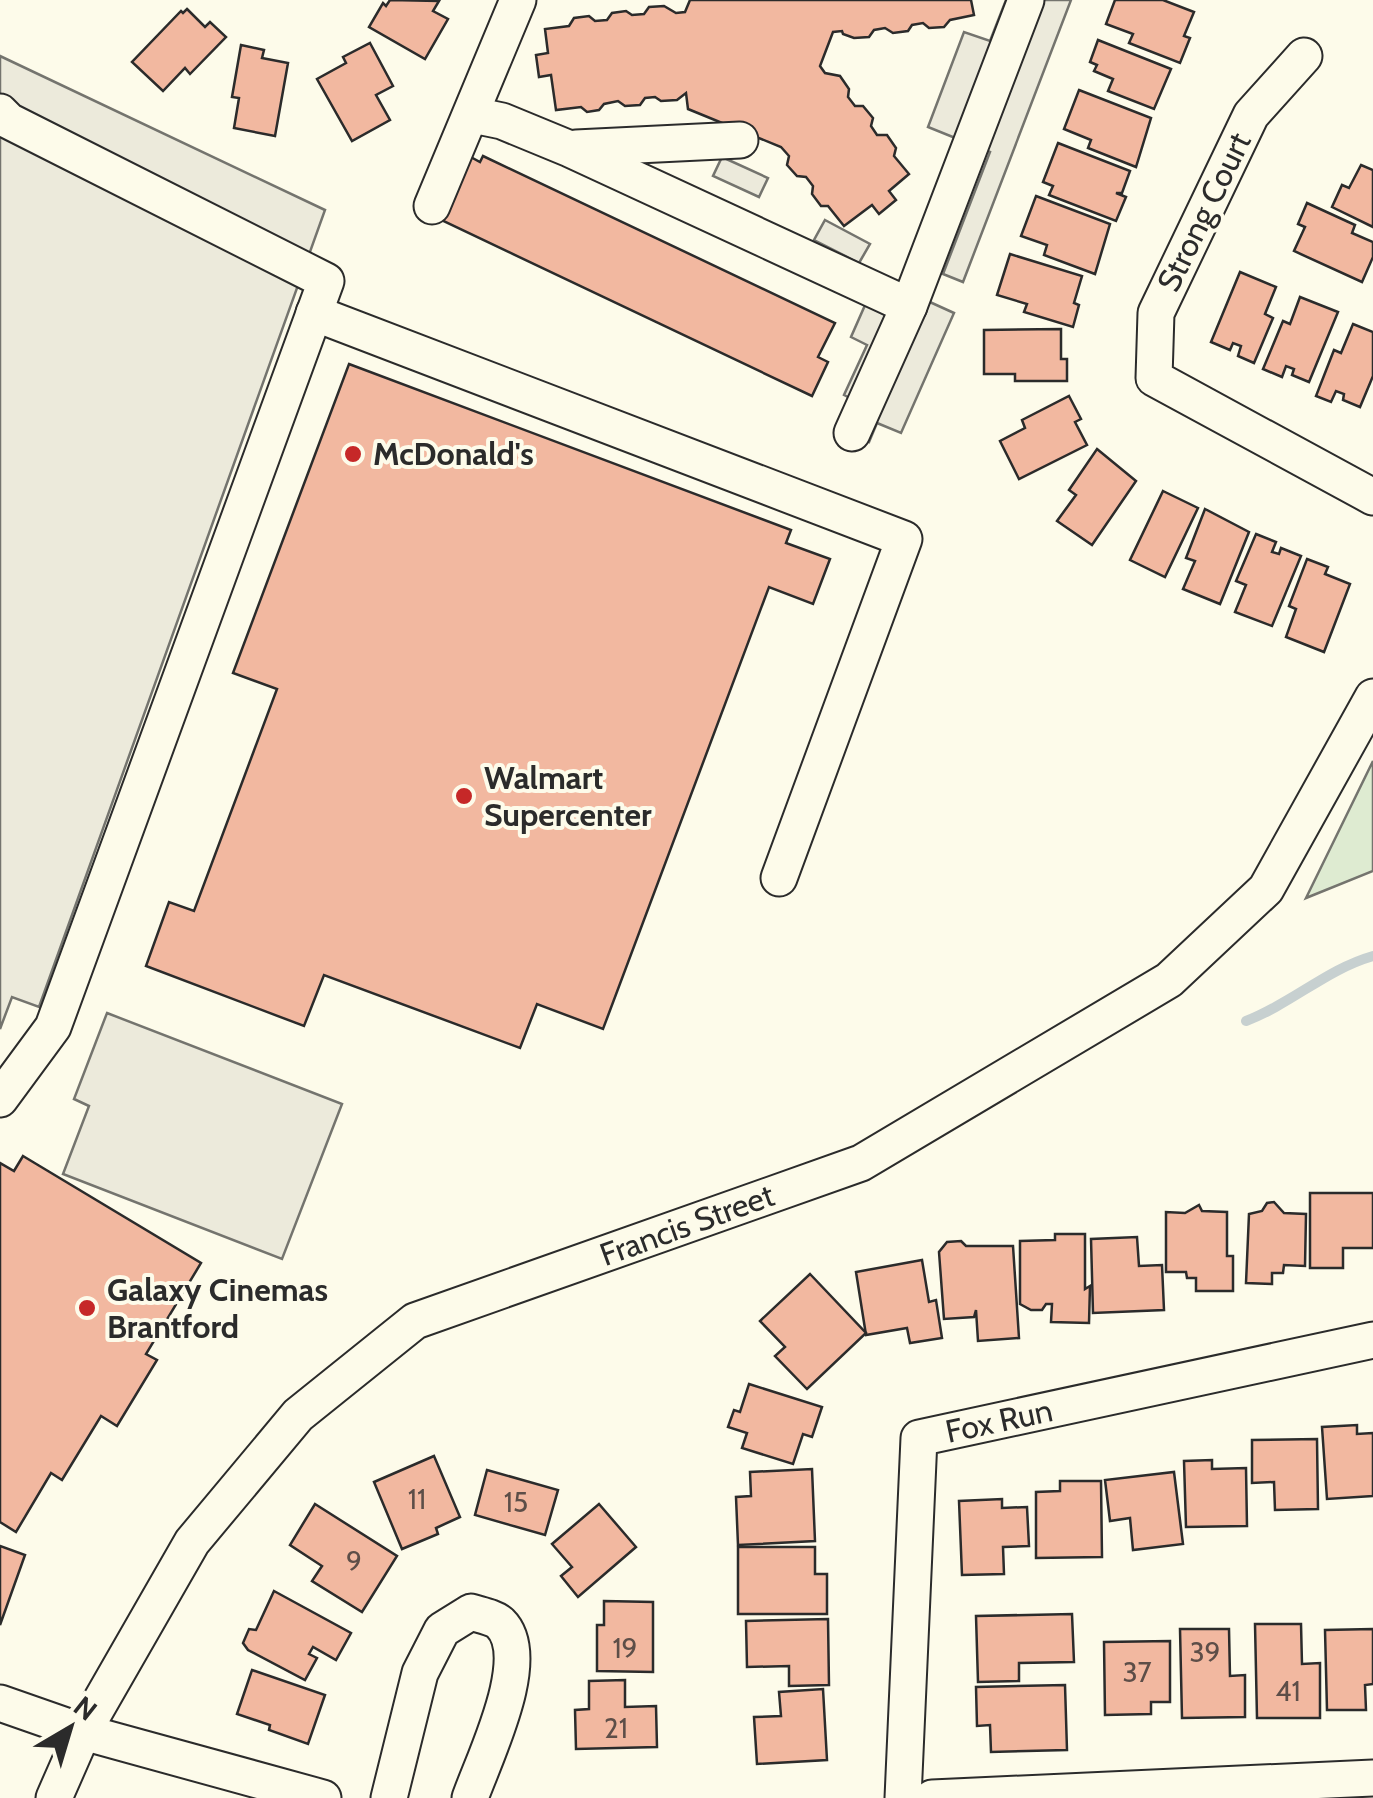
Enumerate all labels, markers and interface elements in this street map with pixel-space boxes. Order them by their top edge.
street label: Strong Court [1148,126,1259,298]
place label: McDonald's [373,434,534,473]
marker: McDonald's [342,443,364,465]
place label: Walmart Supercenter [484,758,652,834]
marker: Walmart Supercenter [453,785,475,807]
street label: Francis Street [594,1175,779,1274]
place label: Galaxy Cinemas Brantford [107,1270,328,1346]
marker: Galaxy Cinemas Brantford [76,1297,98,1319]
street label: Fox Run [942,1390,1056,1451]
house number: 11 [408,1482,426,1516]
house number: 15 [504,1485,528,1519]
house number: 9 [346,1544,362,1578]
house number: 19 [612,1631,638,1665]
house number: 39 [1189,1635,1221,1669]
house number: 37 [1122,1655,1152,1689]
house number: 41 [1275,1674,1301,1708]
north arrow [20,1678,120,1778]
text: N [67,1689,104,1728]
house number: 21 [604,1711,628,1745]

